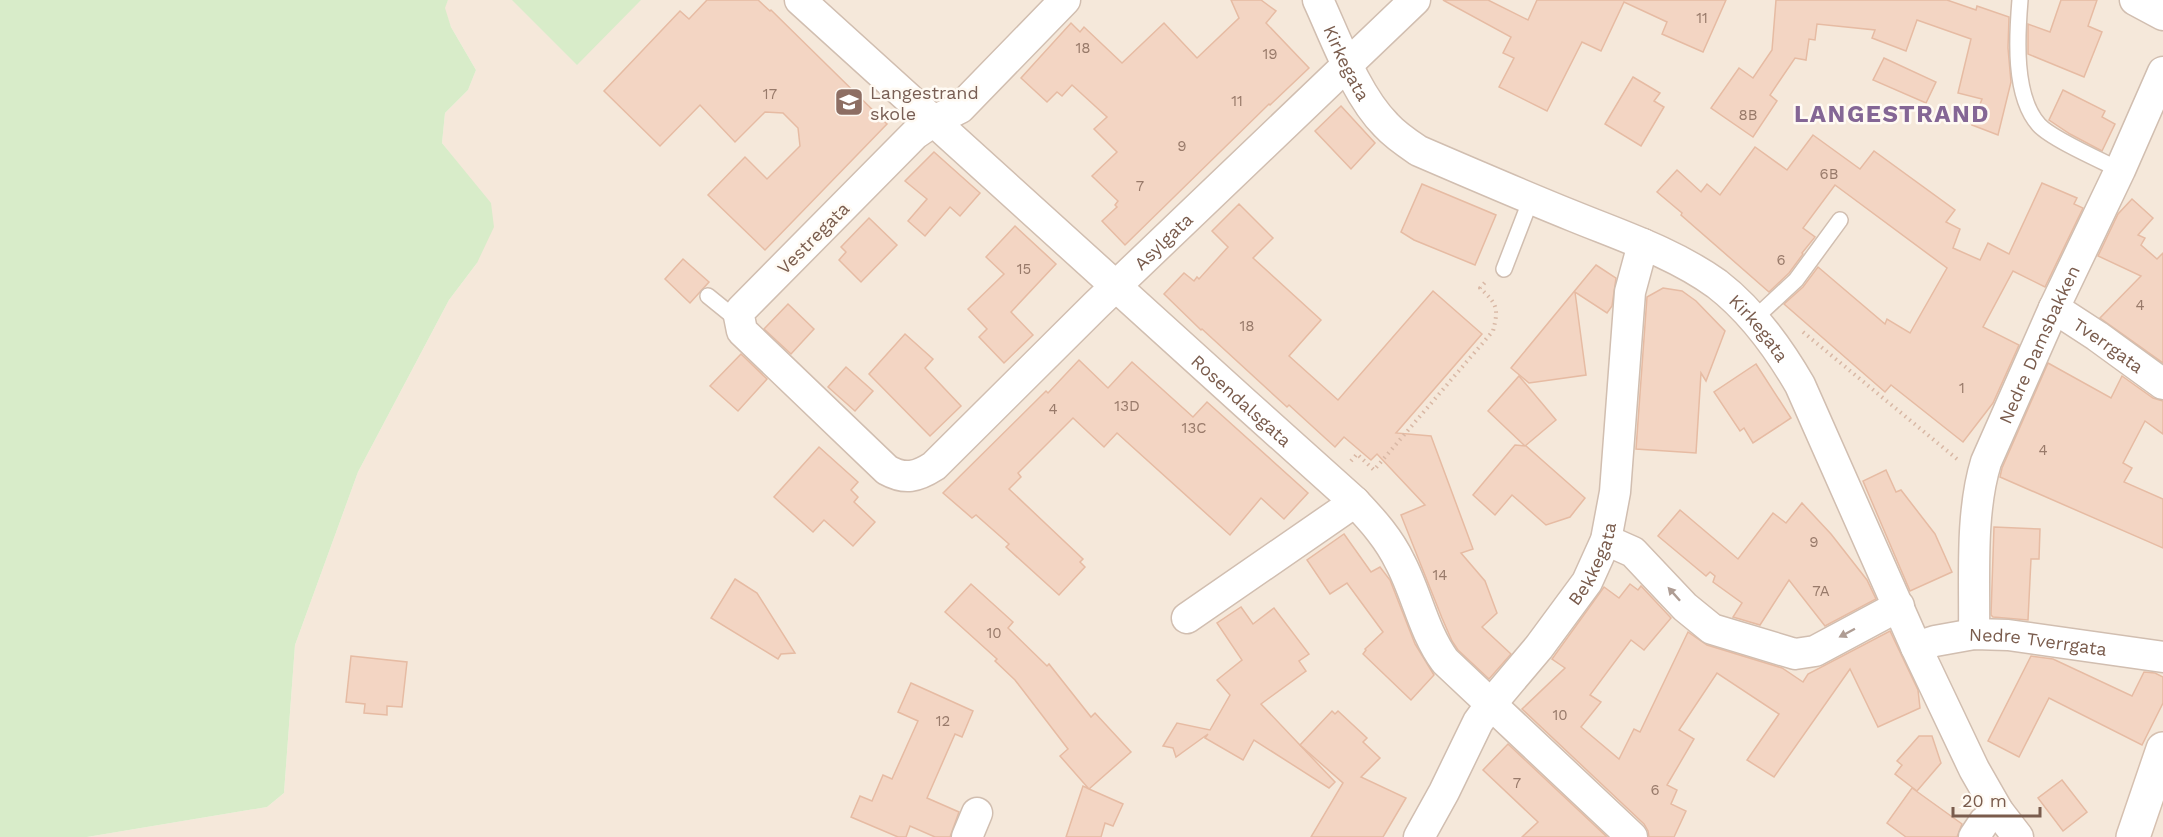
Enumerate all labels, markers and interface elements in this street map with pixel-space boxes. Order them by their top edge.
house number: 11 [1696,9,1708,27]
street label: Kirkegata [1320,22,1375,104]
house number: 18 [1075,39,1091,57]
house number: 19 [1262,45,1278,63]
place label: Langestrand skole [870,82,979,124]
house number: 17 [763,85,777,103]
school or university icon: Langestrand skole [833,86,865,118]
house number: 11 [1231,92,1243,110]
district label: LANGESTRAND [1794,100,1990,128]
house number: 8B [1738,106,1758,124]
house number: 9 [1177,137,1187,155]
house number: 6B [1820,165,1838,183]
house number: 7 [1136,177,1144,195]
street label: Vestregata [773,198,853,278]
street label: Asylgata [1129,208,1196,274]
house number: 6 [1776,251,1786,269]
house number: 15 [1017,260,1031,278]
street label: Nedre Damsbakken [1994,262,2083,427]
street label: Kirkegata [1725,289,1793,365]
house number: 4 [2135,296,2145,314]
street label: Tverrgata [2070,313,2148,377]
house number: 18 [1239,317,1255,335]
street label: Rosendalsgata [1187,350,1296,451]
house number: 1 [1959,379,1965,397]
house number: 13D [1114,397,1140,415]
house number: 4 [1048,400,1058,418]
house number: 13C [1182,419,1206,437]
house number: 4 [2038,441,2048,459]
street label: Bekkegata [1563,520,1620,609]
house number: 9 [1809,533,1819,551]
house number: 14 [1432,566,1448,584]
house number: 7A [1812,582,1830,600]
one-way arrow [1667,588,1681,602]
street label: Nedre Tverrgata [1969,623,2108,659]
house number: 10 [986,624,1002,642]
one-way arrow [1838,628,1856,638]
house number: 10 [1552,706,1568,724]
house number: 12 [936,712,950,730]
house number: 7 [1513,774,1521,792]
scale bar [1953,780,2040,818]
house number: 6 [1650,781,1660,799]
text: 20 m [1962,790,2007,811]

